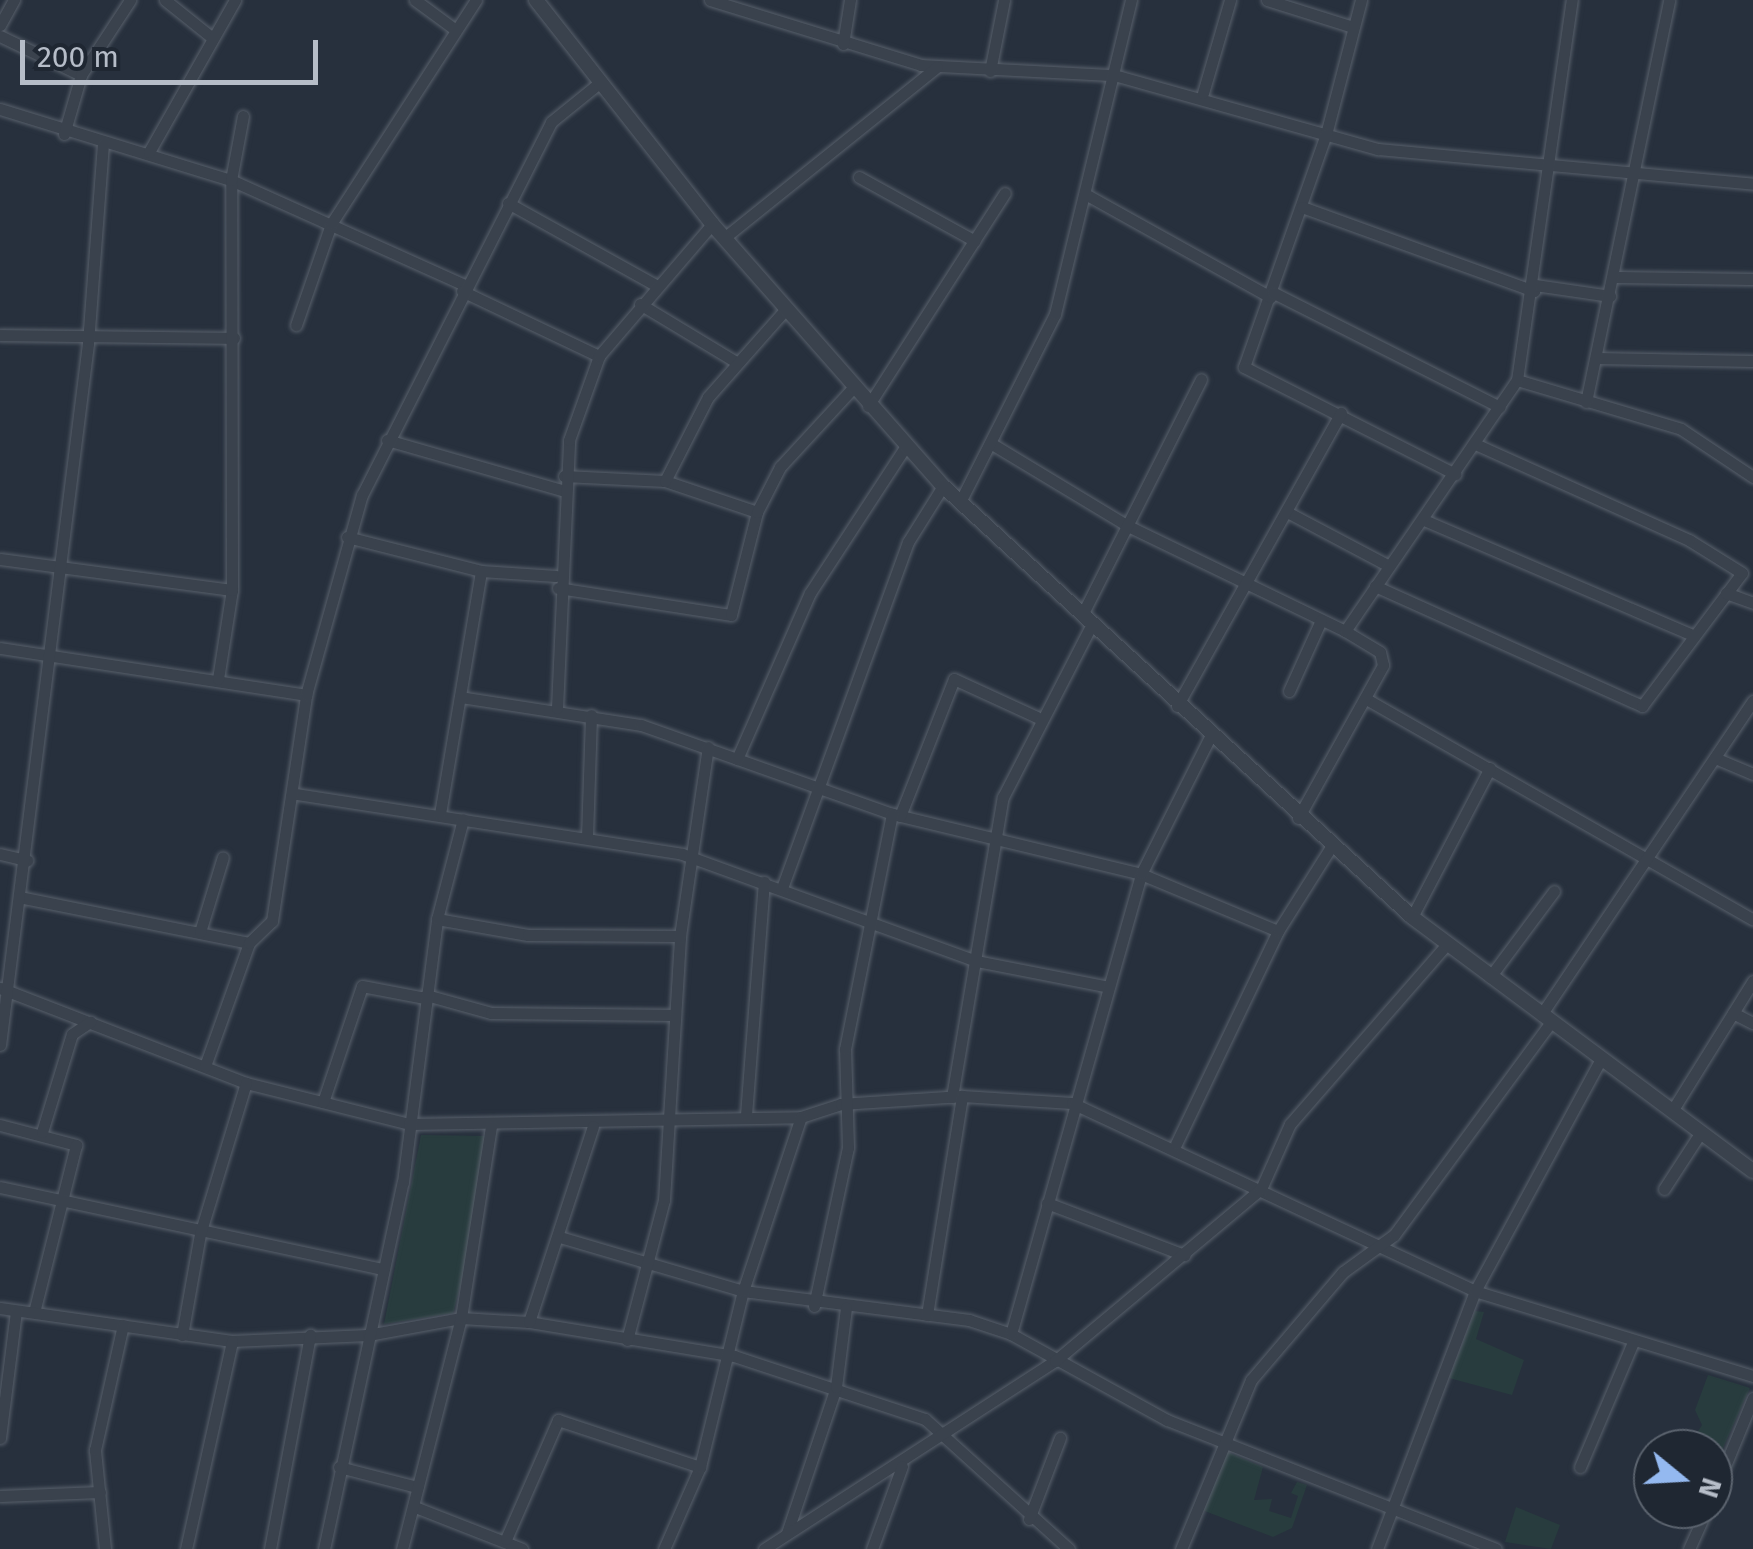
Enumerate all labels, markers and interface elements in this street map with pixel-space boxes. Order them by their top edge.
scale bar [25,20,322,82]
text: 200 m [37,39,119,75]
north arrow [1633,1429,1733,1529]
text: N [1692,1474,1729,1502]

